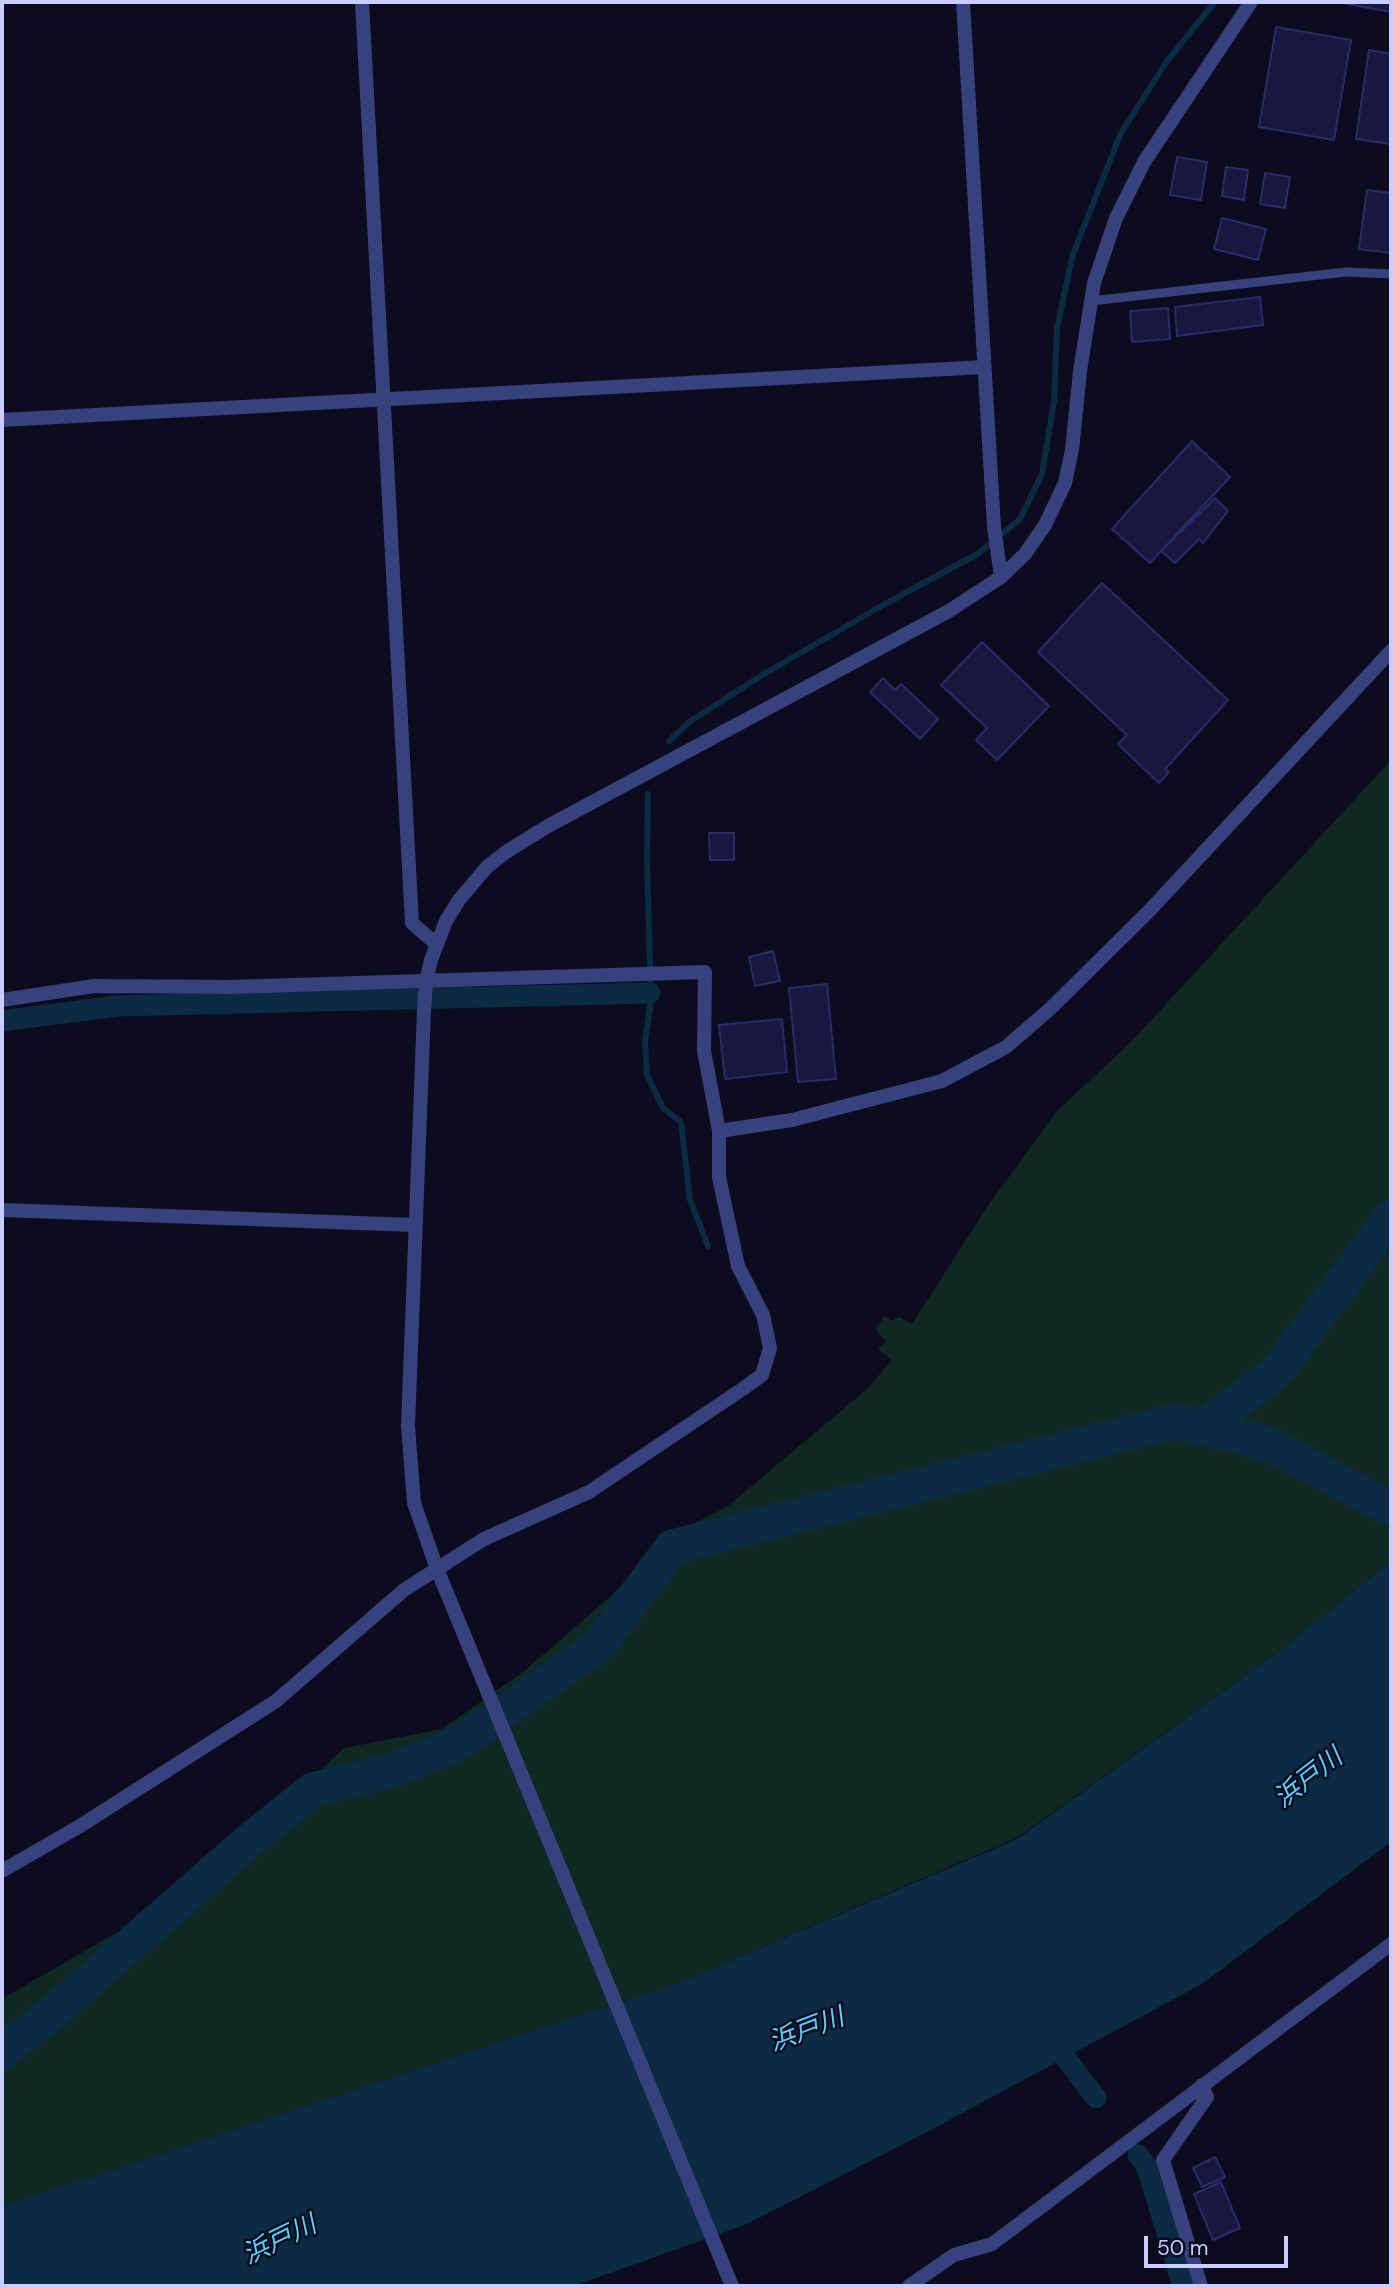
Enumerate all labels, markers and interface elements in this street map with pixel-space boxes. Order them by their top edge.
water label: 浜戸川 [1269,1743,1349,1815]
water label: 浜戸川 [765,2002,849,2060]
water label: 浜戸川 [238,2210,322,2272]
scale bar [1148,2222,1292,2266]
text: 50 m [1157,2234,1208,2262]

